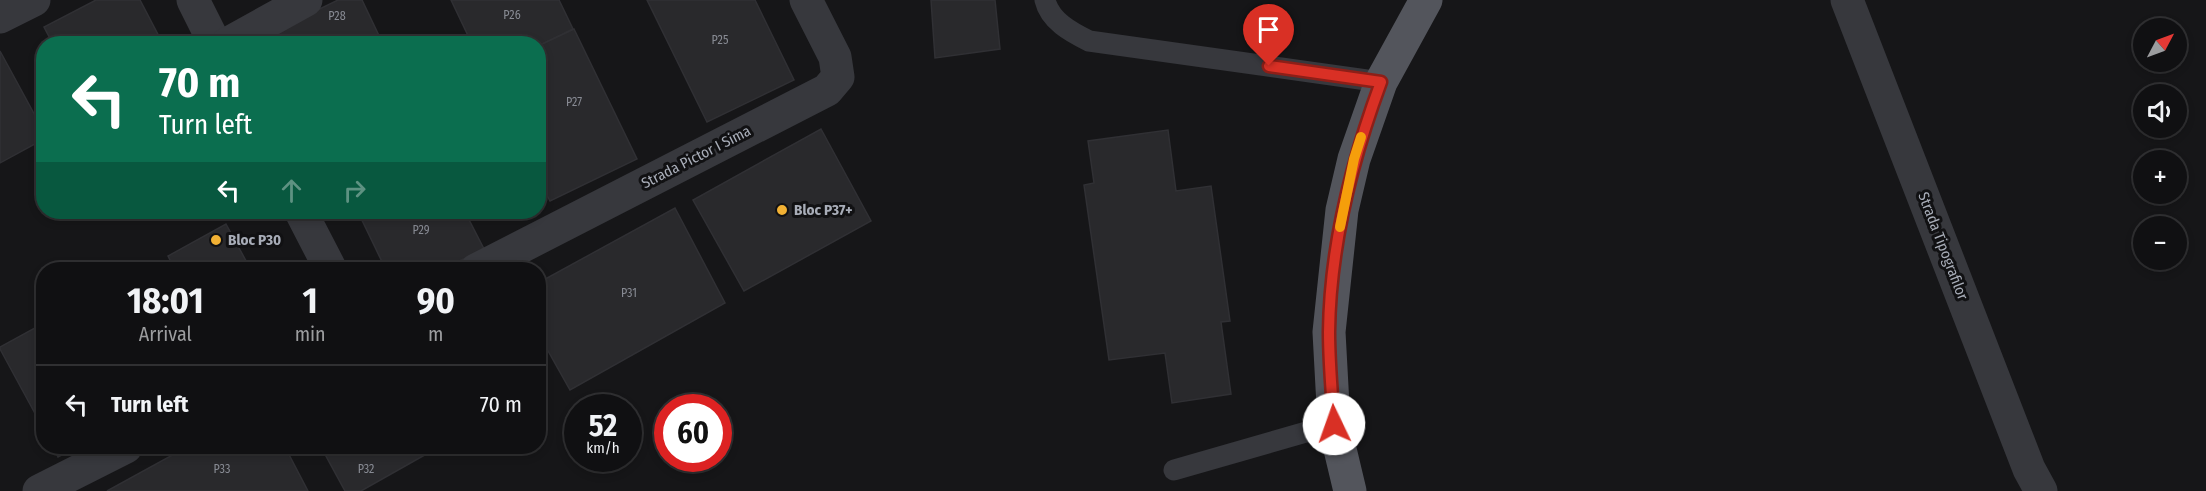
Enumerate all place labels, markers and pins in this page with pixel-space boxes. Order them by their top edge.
pin [1243,4,1294,66]
place label: Bloc P37+ [794,201,853,219]
marker: Bloc P37+ [775,203,789,217]
place label: Bloc P30 [228,231,281,249]
marker: Bloc P30 [209,233,223,247]

